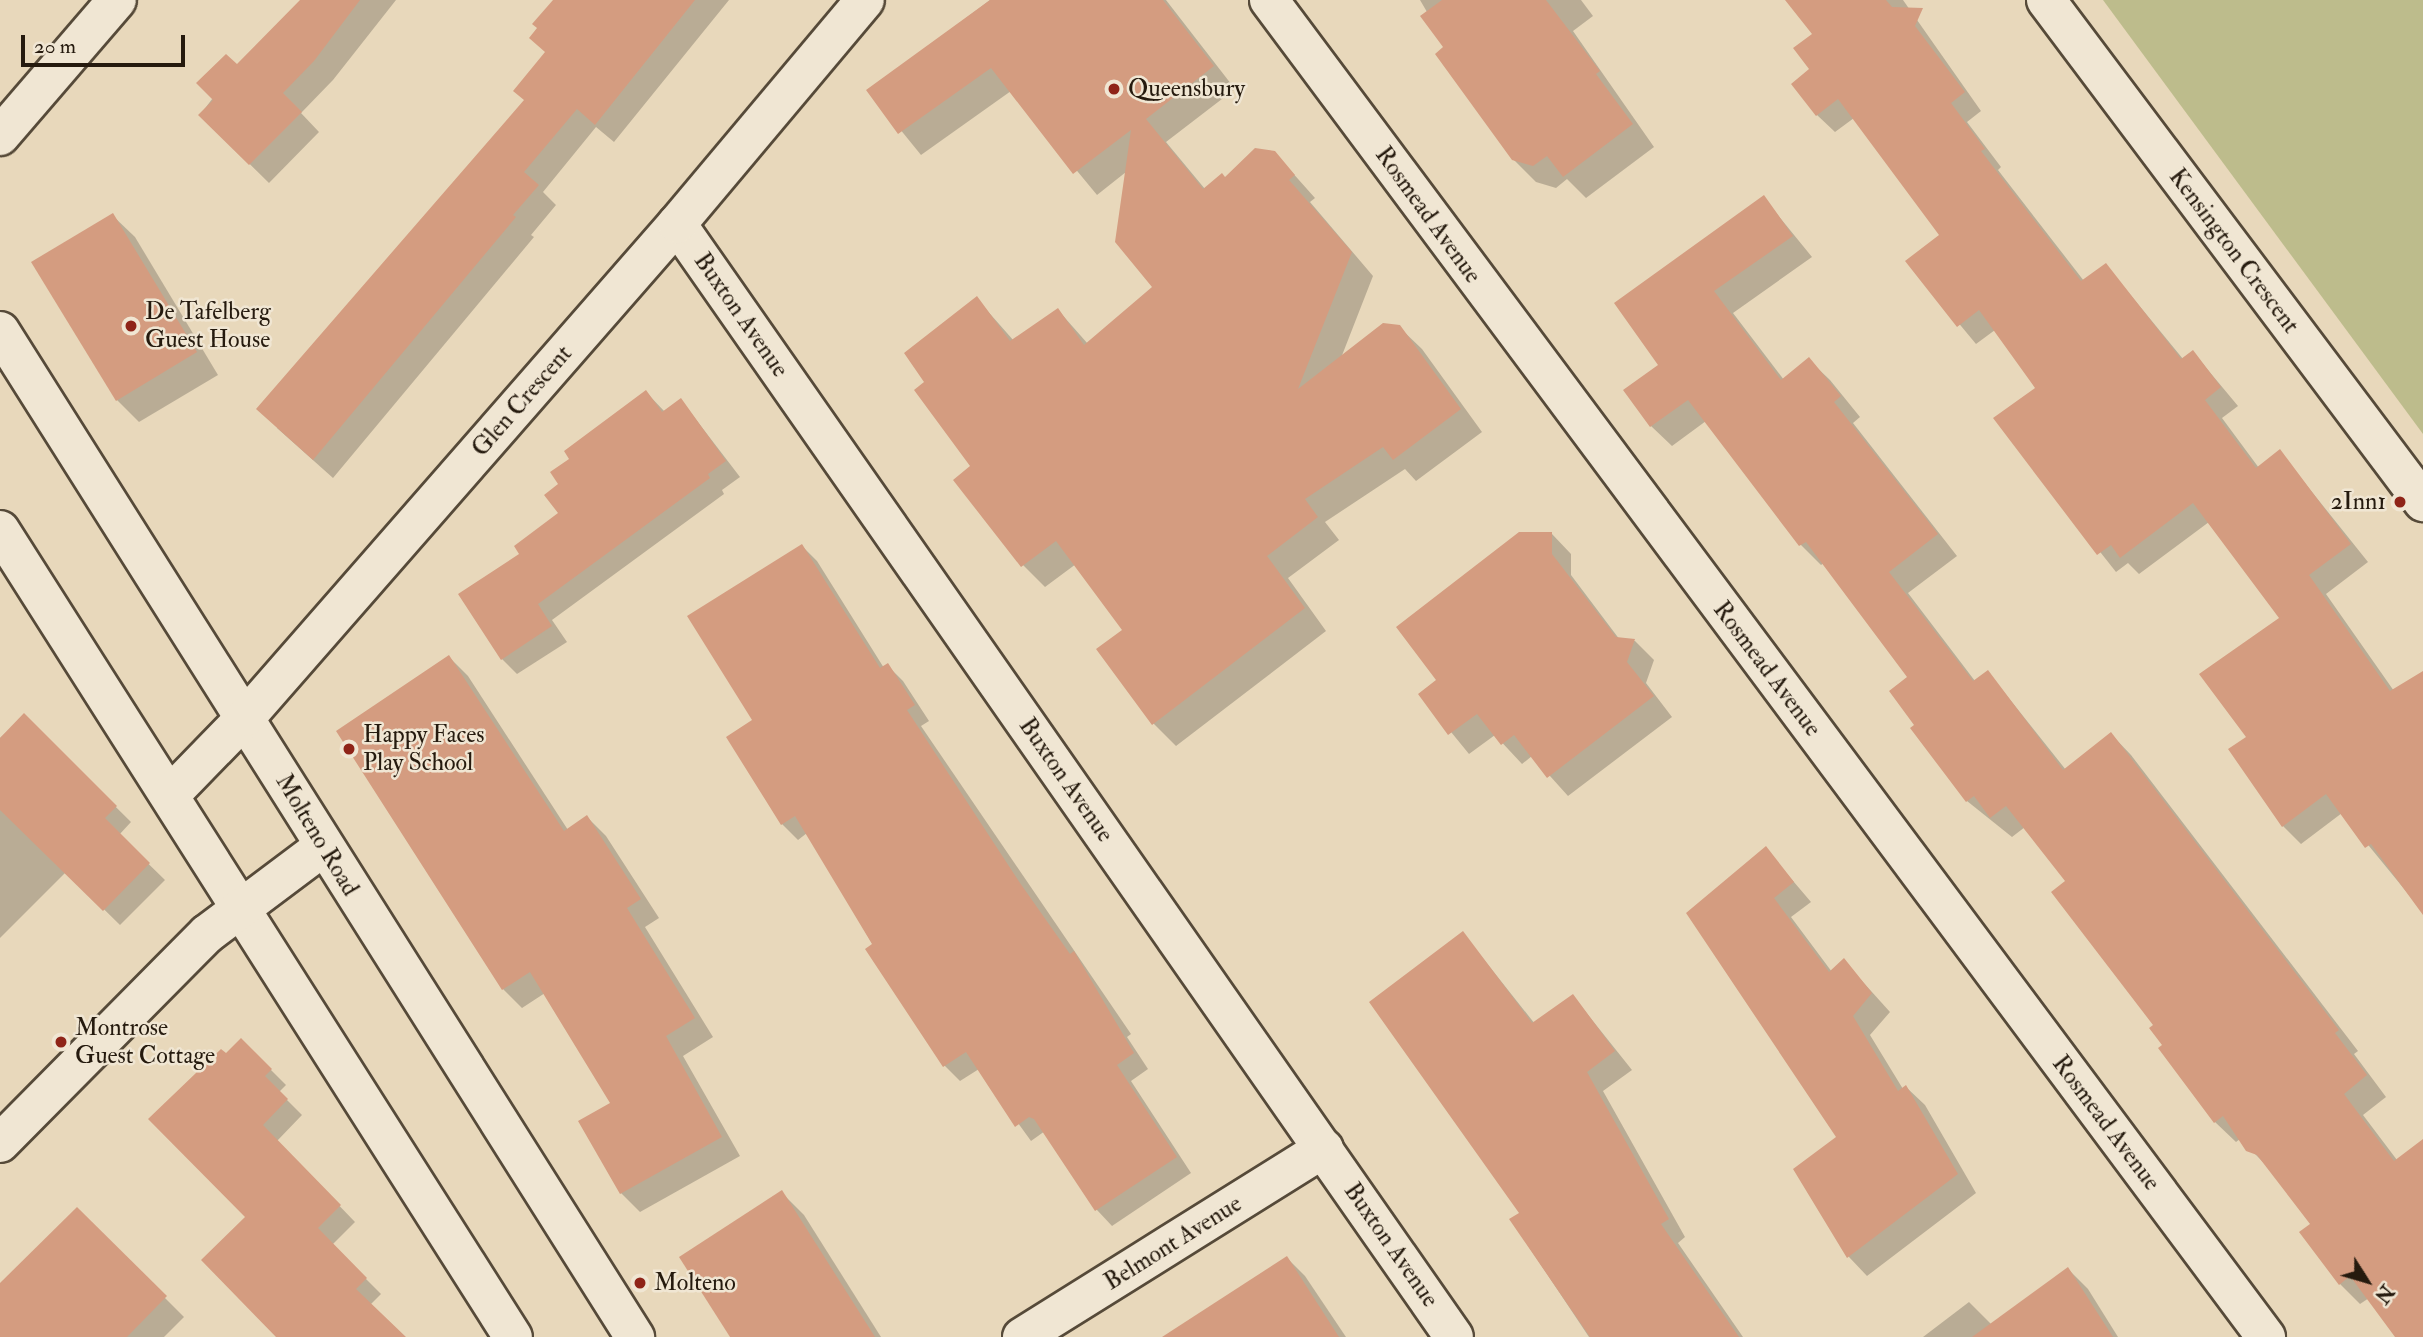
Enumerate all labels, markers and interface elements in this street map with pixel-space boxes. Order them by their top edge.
scale bar [24,21,189,65]
text: 20 m [34,33,76,60]
place label: Queensbury [1128,75,1245,103]
marker: Queensbury [1106,81,1122,97]
street label: Rosmead Avenue [1369,141,1487,289]
street label: Kensington Crescent [2163,163,2305,339]
street label: Buxton Avenue [688,247,794,383]
place label: De Tafelberg Guest House [145,298,271,354]
marker: De Tafelberg Guest House [123,318,139,334]
street label: Glen Crescent [466,340,578,462]
place label: 2Inn1 [2331,488,2386,516]
marker: 2Inn1 [2392,494,2408,510]
street label: Rosmead Avenue [1707,596,1827,742]
street label: Buxton Avenue [1013,712,1119,848]
place label: Happy Faces Play School [363,721,485,777]
marker: Happy Faces Play School [341,741,357,757]
street label: Molteno Road [269,769,365,901]
place label: Montrose Guest Cottage [75,1014,215,1070]
marker: Montrose Guest Cottage [53,1034,69,1050]
street label: Rosmead Avenue [2046,1050,2166,1196]
street label: Buxton Avenue [1338,1177,1444,1313]
street label: Belmont Avenue [1099,1189,1247,1297]
north arrow [2332,1246,2402,1316]
place label: Molteno [654,1269,736,1297]
marker: Molteno [632,1275,648,1291]
text: N [2369,1280,2398,1308]

